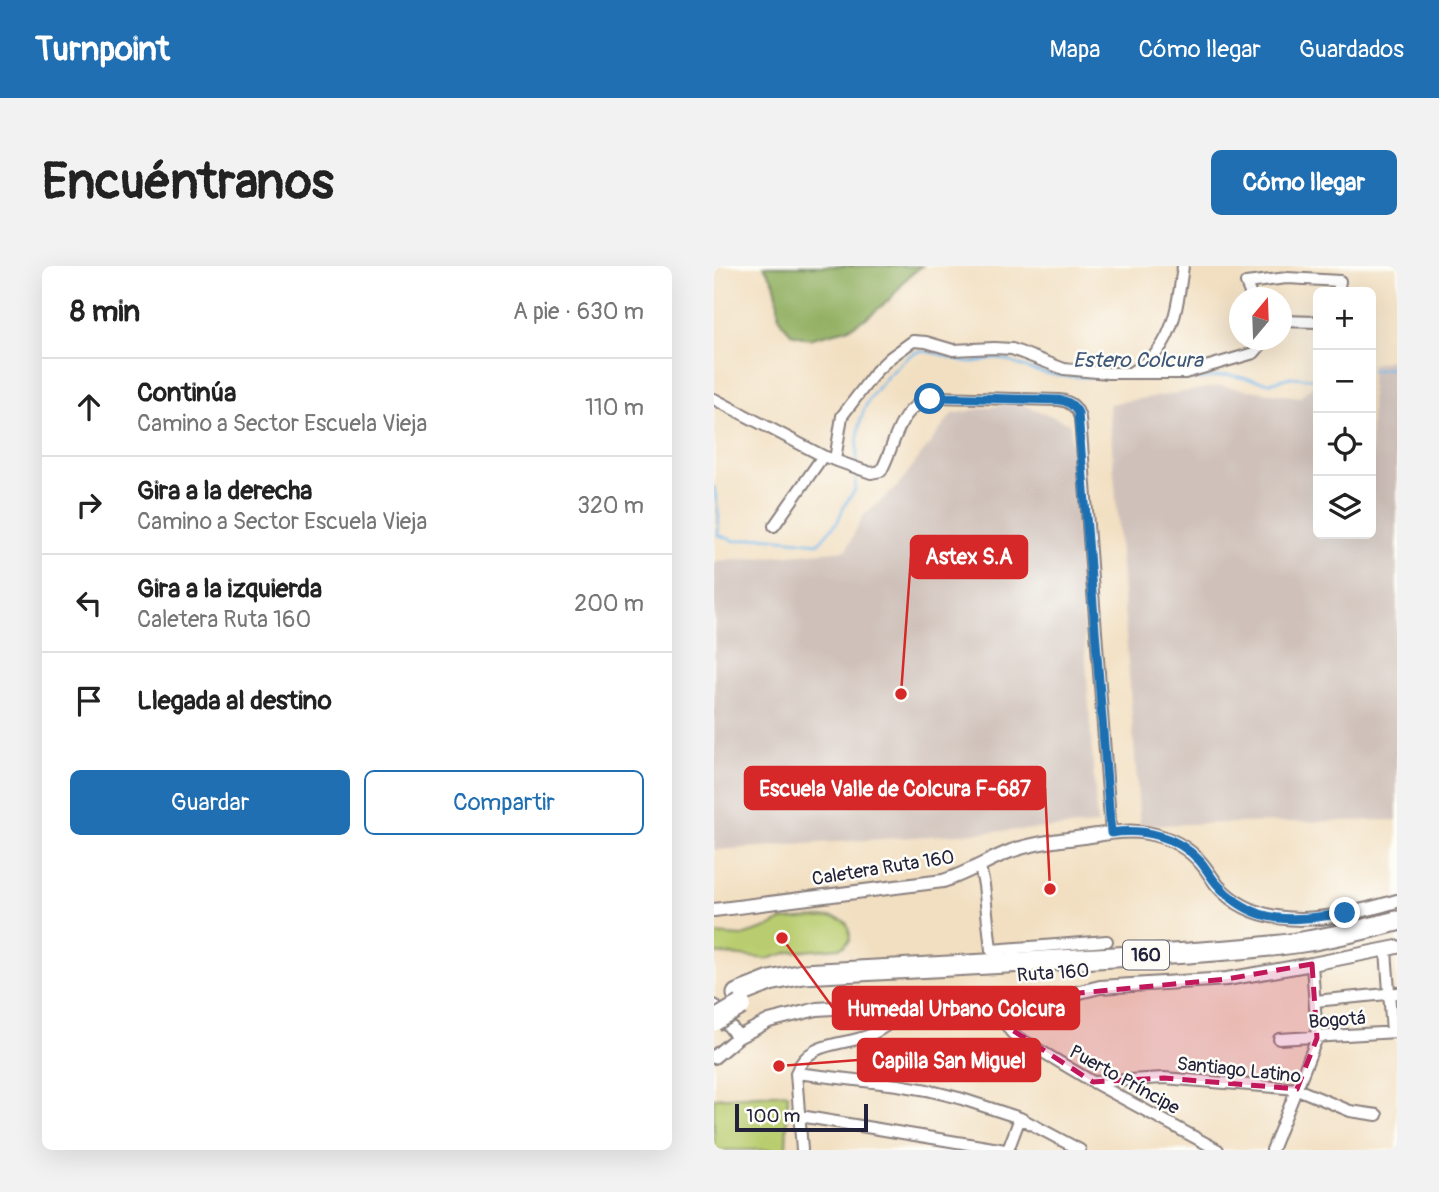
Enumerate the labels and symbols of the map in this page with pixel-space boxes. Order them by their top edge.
north arrow [1229,287,1292,350]
water label: Estero Colcura [1073,347,1204,374]
route start [914,383,945,414]
callout: Astex S.A [911,536,1027,578]
text: Astex S.A [925,544,1013,571]
callout: Escuela Valle de Colcura F-687 [745,767,1045,809]
text: Escuela Valle de Colcura F-687 [759,776,1032,803]
street label: Caletera Ruta 160 [810,845,956,891]
route end [1329,897,1360,928]
road number: 160 [1123,940,1169,970]
street label: Ruta 160 [1016,958,1090,988]
callout: Humedal Urbano Colcura [833,987,1079,1029]
text: Humedal Urbano Colcura [847,996,1066,1023]
street label: Bogotá [1308,1006,1367,1034]
callout: Capilla San Miguel [858,1039,1040,1081]
street label: Puerto Príncipe [1065,1040,1184,1120]
text: Capilla San Miguel [872,1048,1026,1075]
street label: Santiago Latino [1176,1052,1302,1088]
scale bar [735,1101,868,1133]

